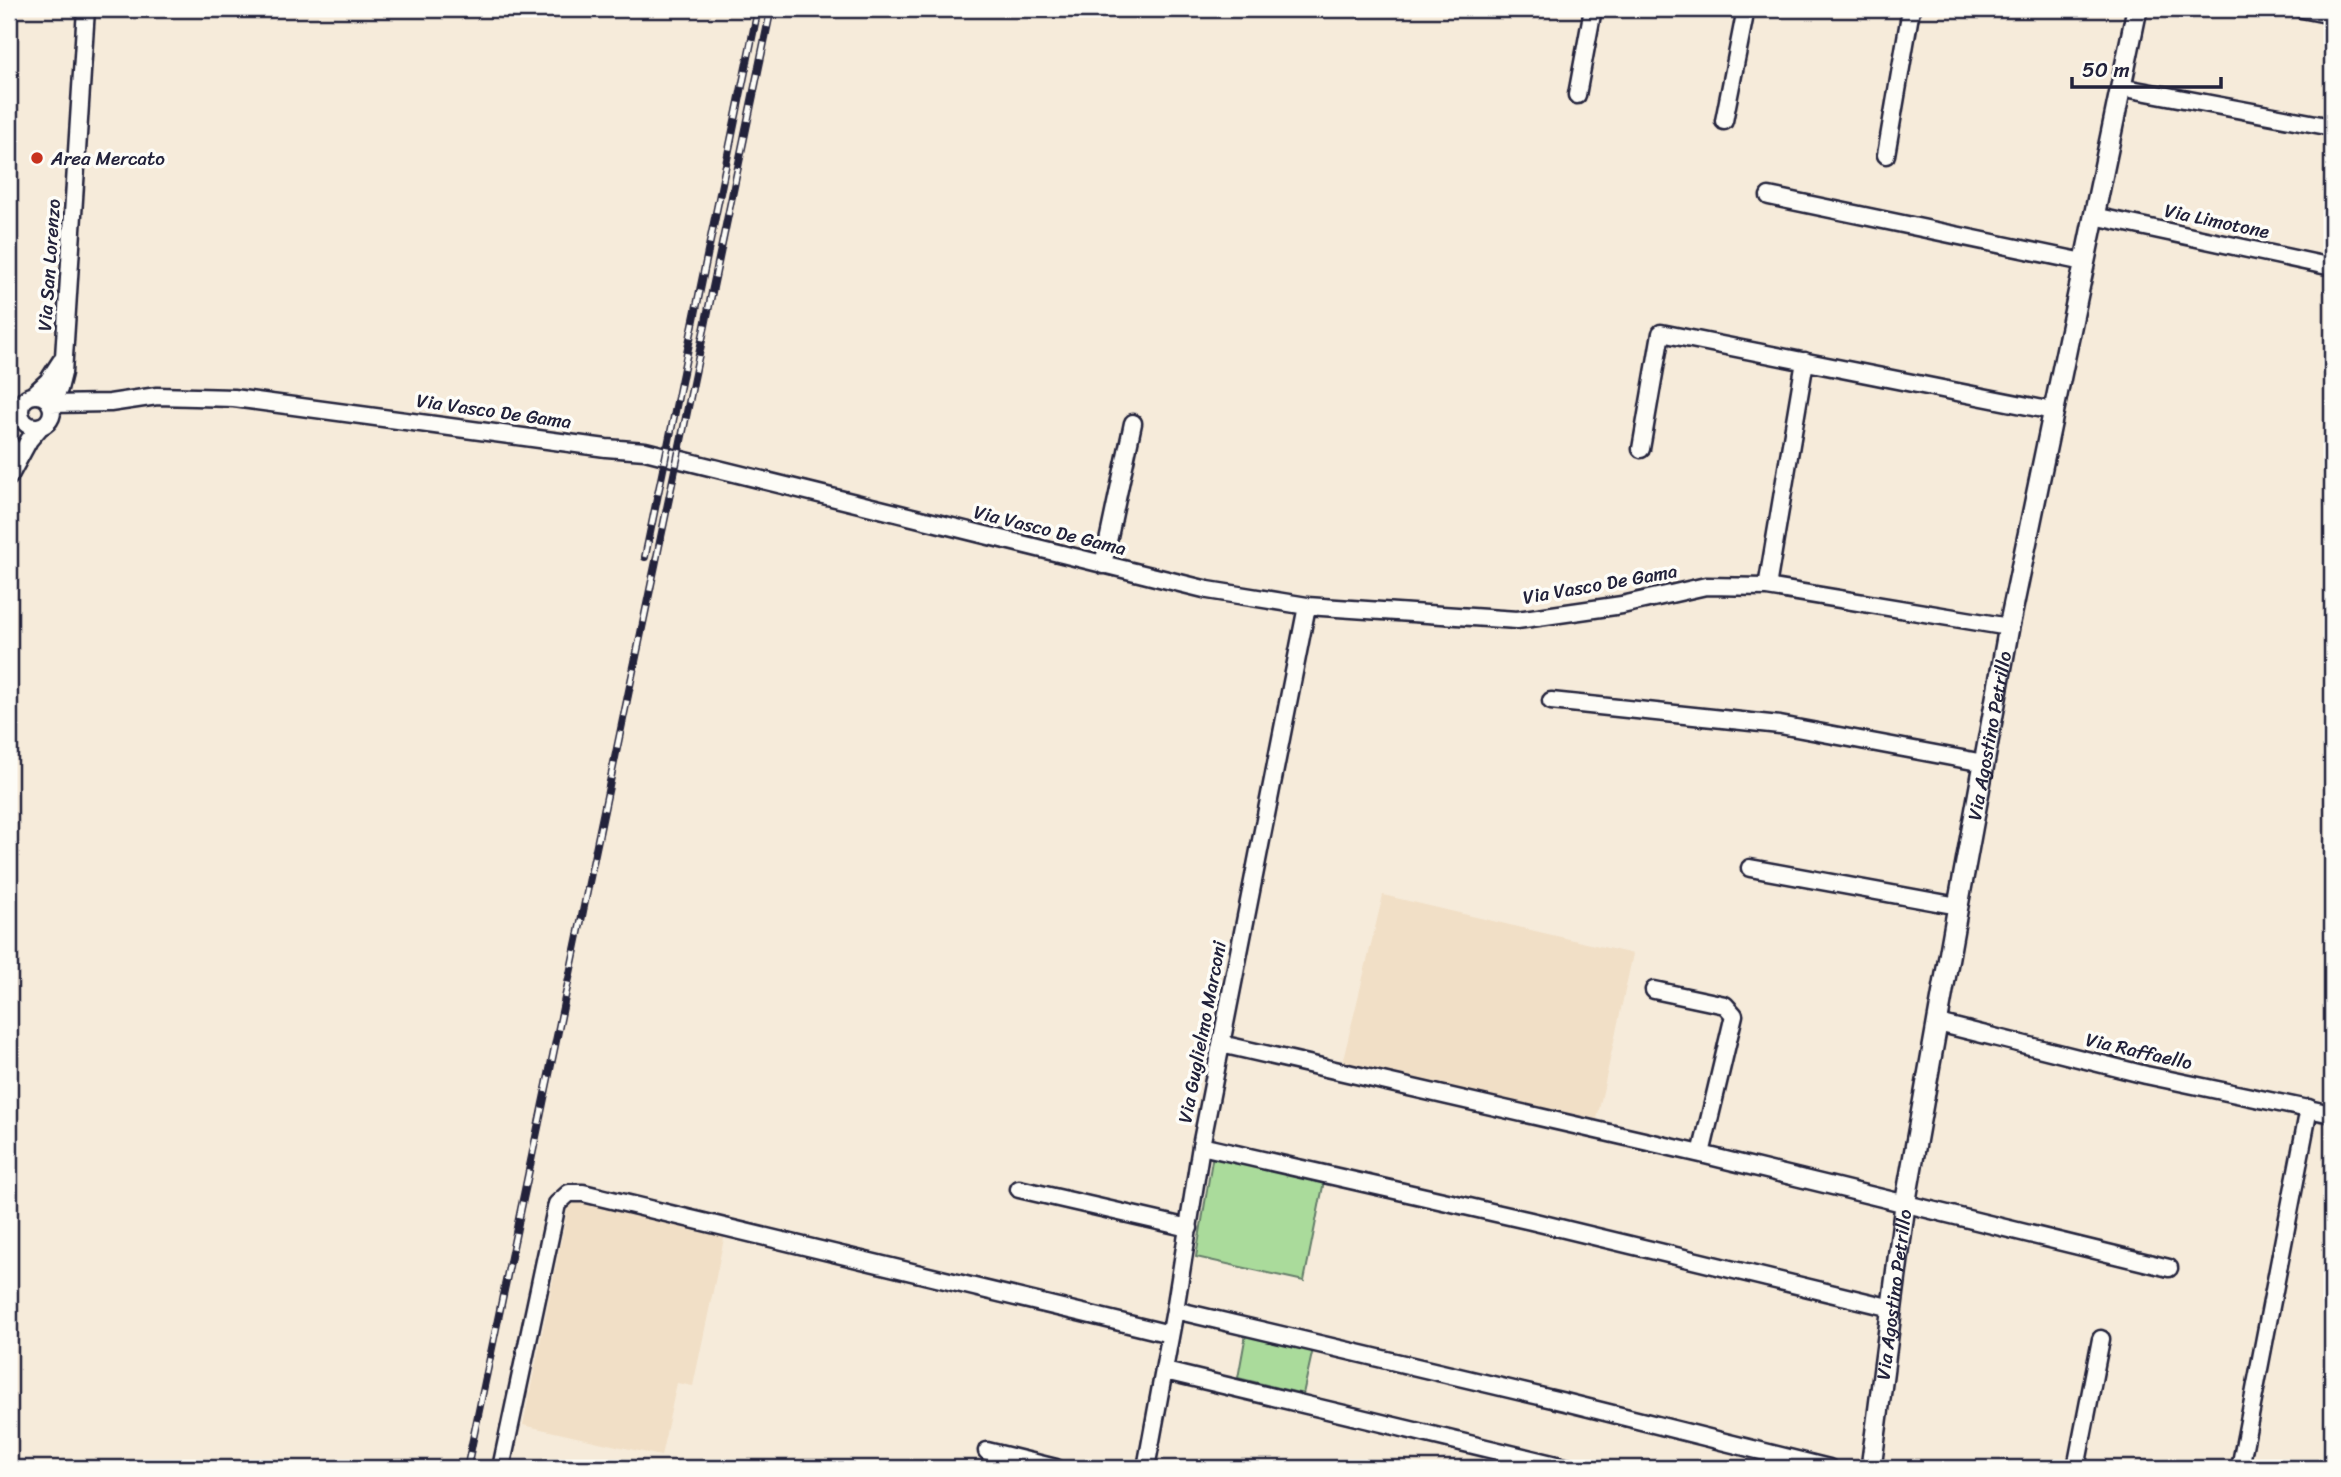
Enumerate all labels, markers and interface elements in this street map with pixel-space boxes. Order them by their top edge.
scale bar [2072,46,2220,90]
text: 50 m [2082,51,2130,89]
place label: Area Mercato [50,142,165,175]
marker: Area Mercato [29,150,45,166]
street label: Via Limotone [2161,194,2273,248]
street label: Via San Lorenzo [28,198,70,332]
street label: Via Vasco De Gama [414,384,574,438]
street label: Via Vasco De Gama [970,495,1130,565]
street label: Via Vasco De Gama [1520,554,1680,614]
street label: Via Agostino Petrillo [1957,648,2021,823]
street label: Via Guglielmo Marconi [1168,937,1236,1126]
street label: Via Raffaello [2082,1023,2196,1079]
street label: Via Agostino Petrillo [1866,1207,1921,1382]

